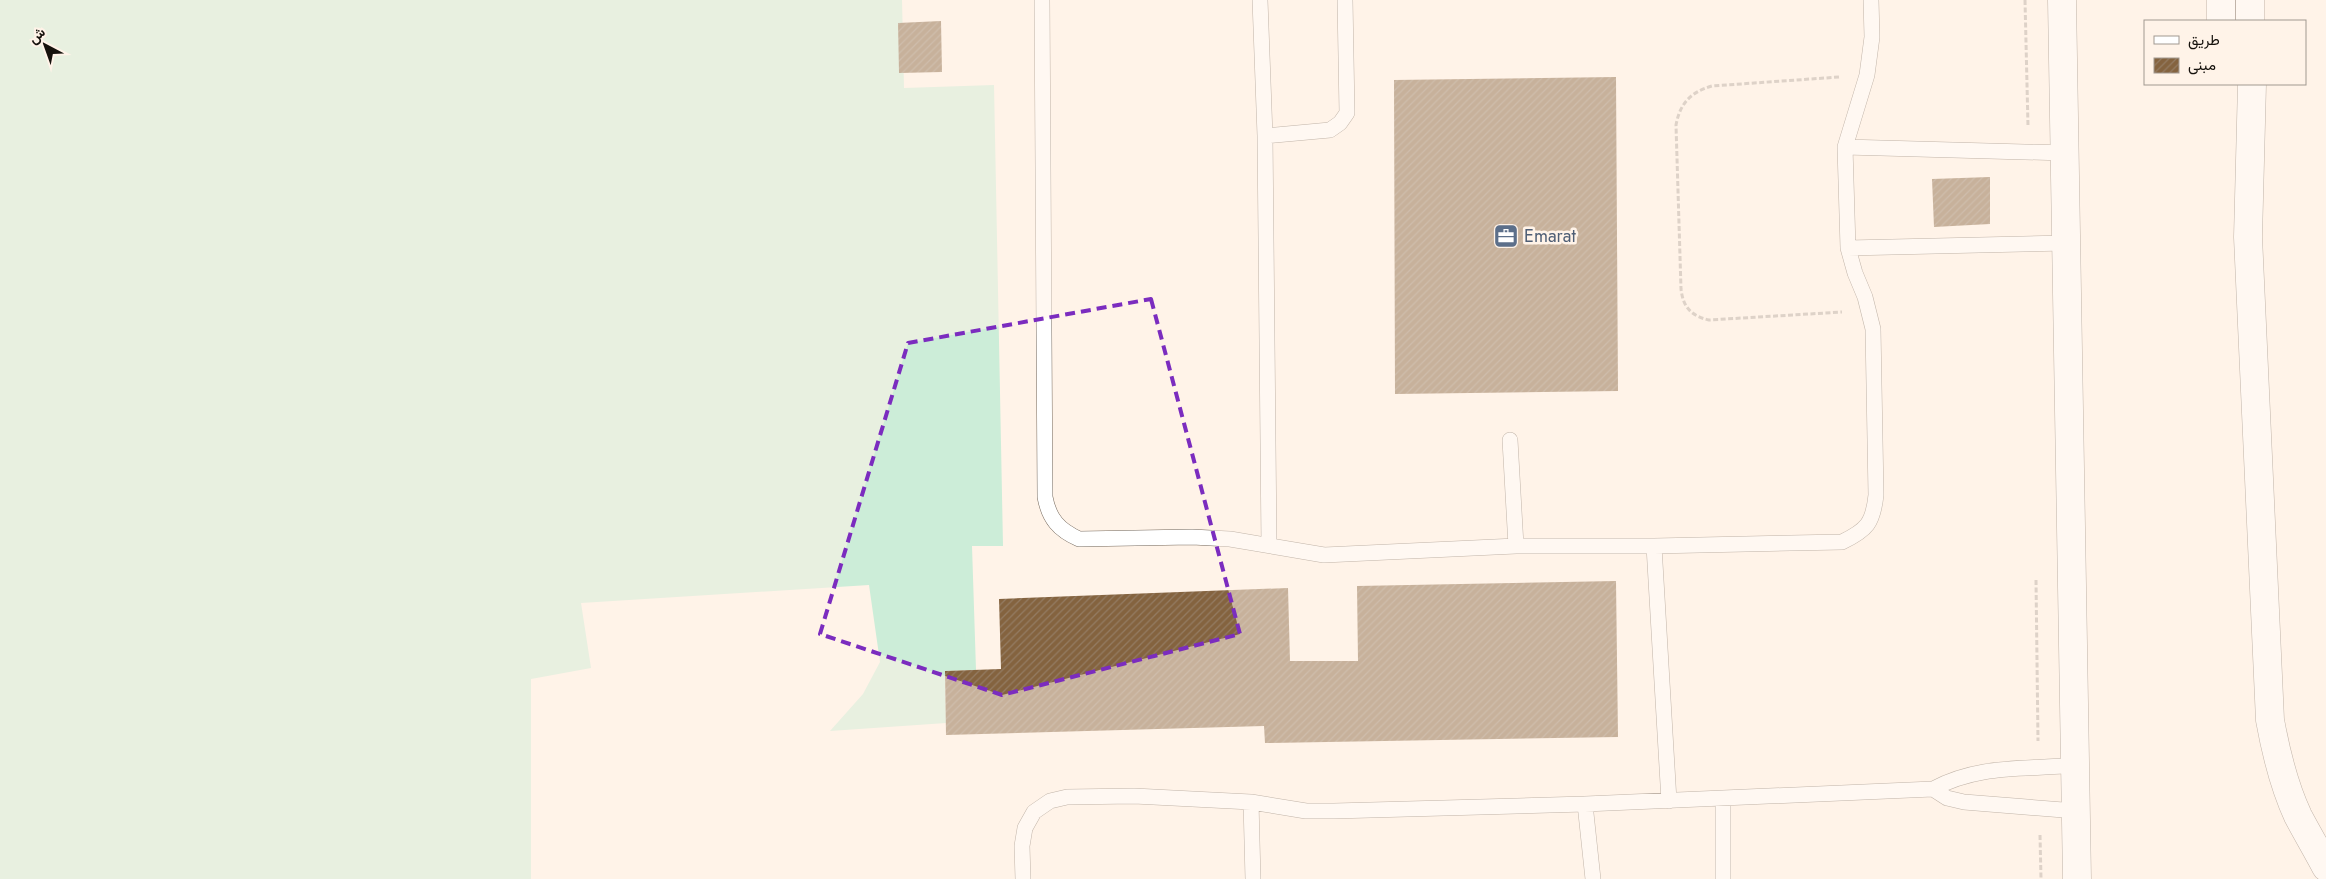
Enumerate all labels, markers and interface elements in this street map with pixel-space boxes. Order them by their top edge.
north arrow [20,20,70,70]
legend [2144,20,2306,85]
text: ش [24,22,50,48]
text: طريق [2188,29,2220,51]
text: مبنى [2188,54,2216,76]
office icon: Emarat [1493,223,1519,249]
place label: Emarat [1524,223,1576,249]

